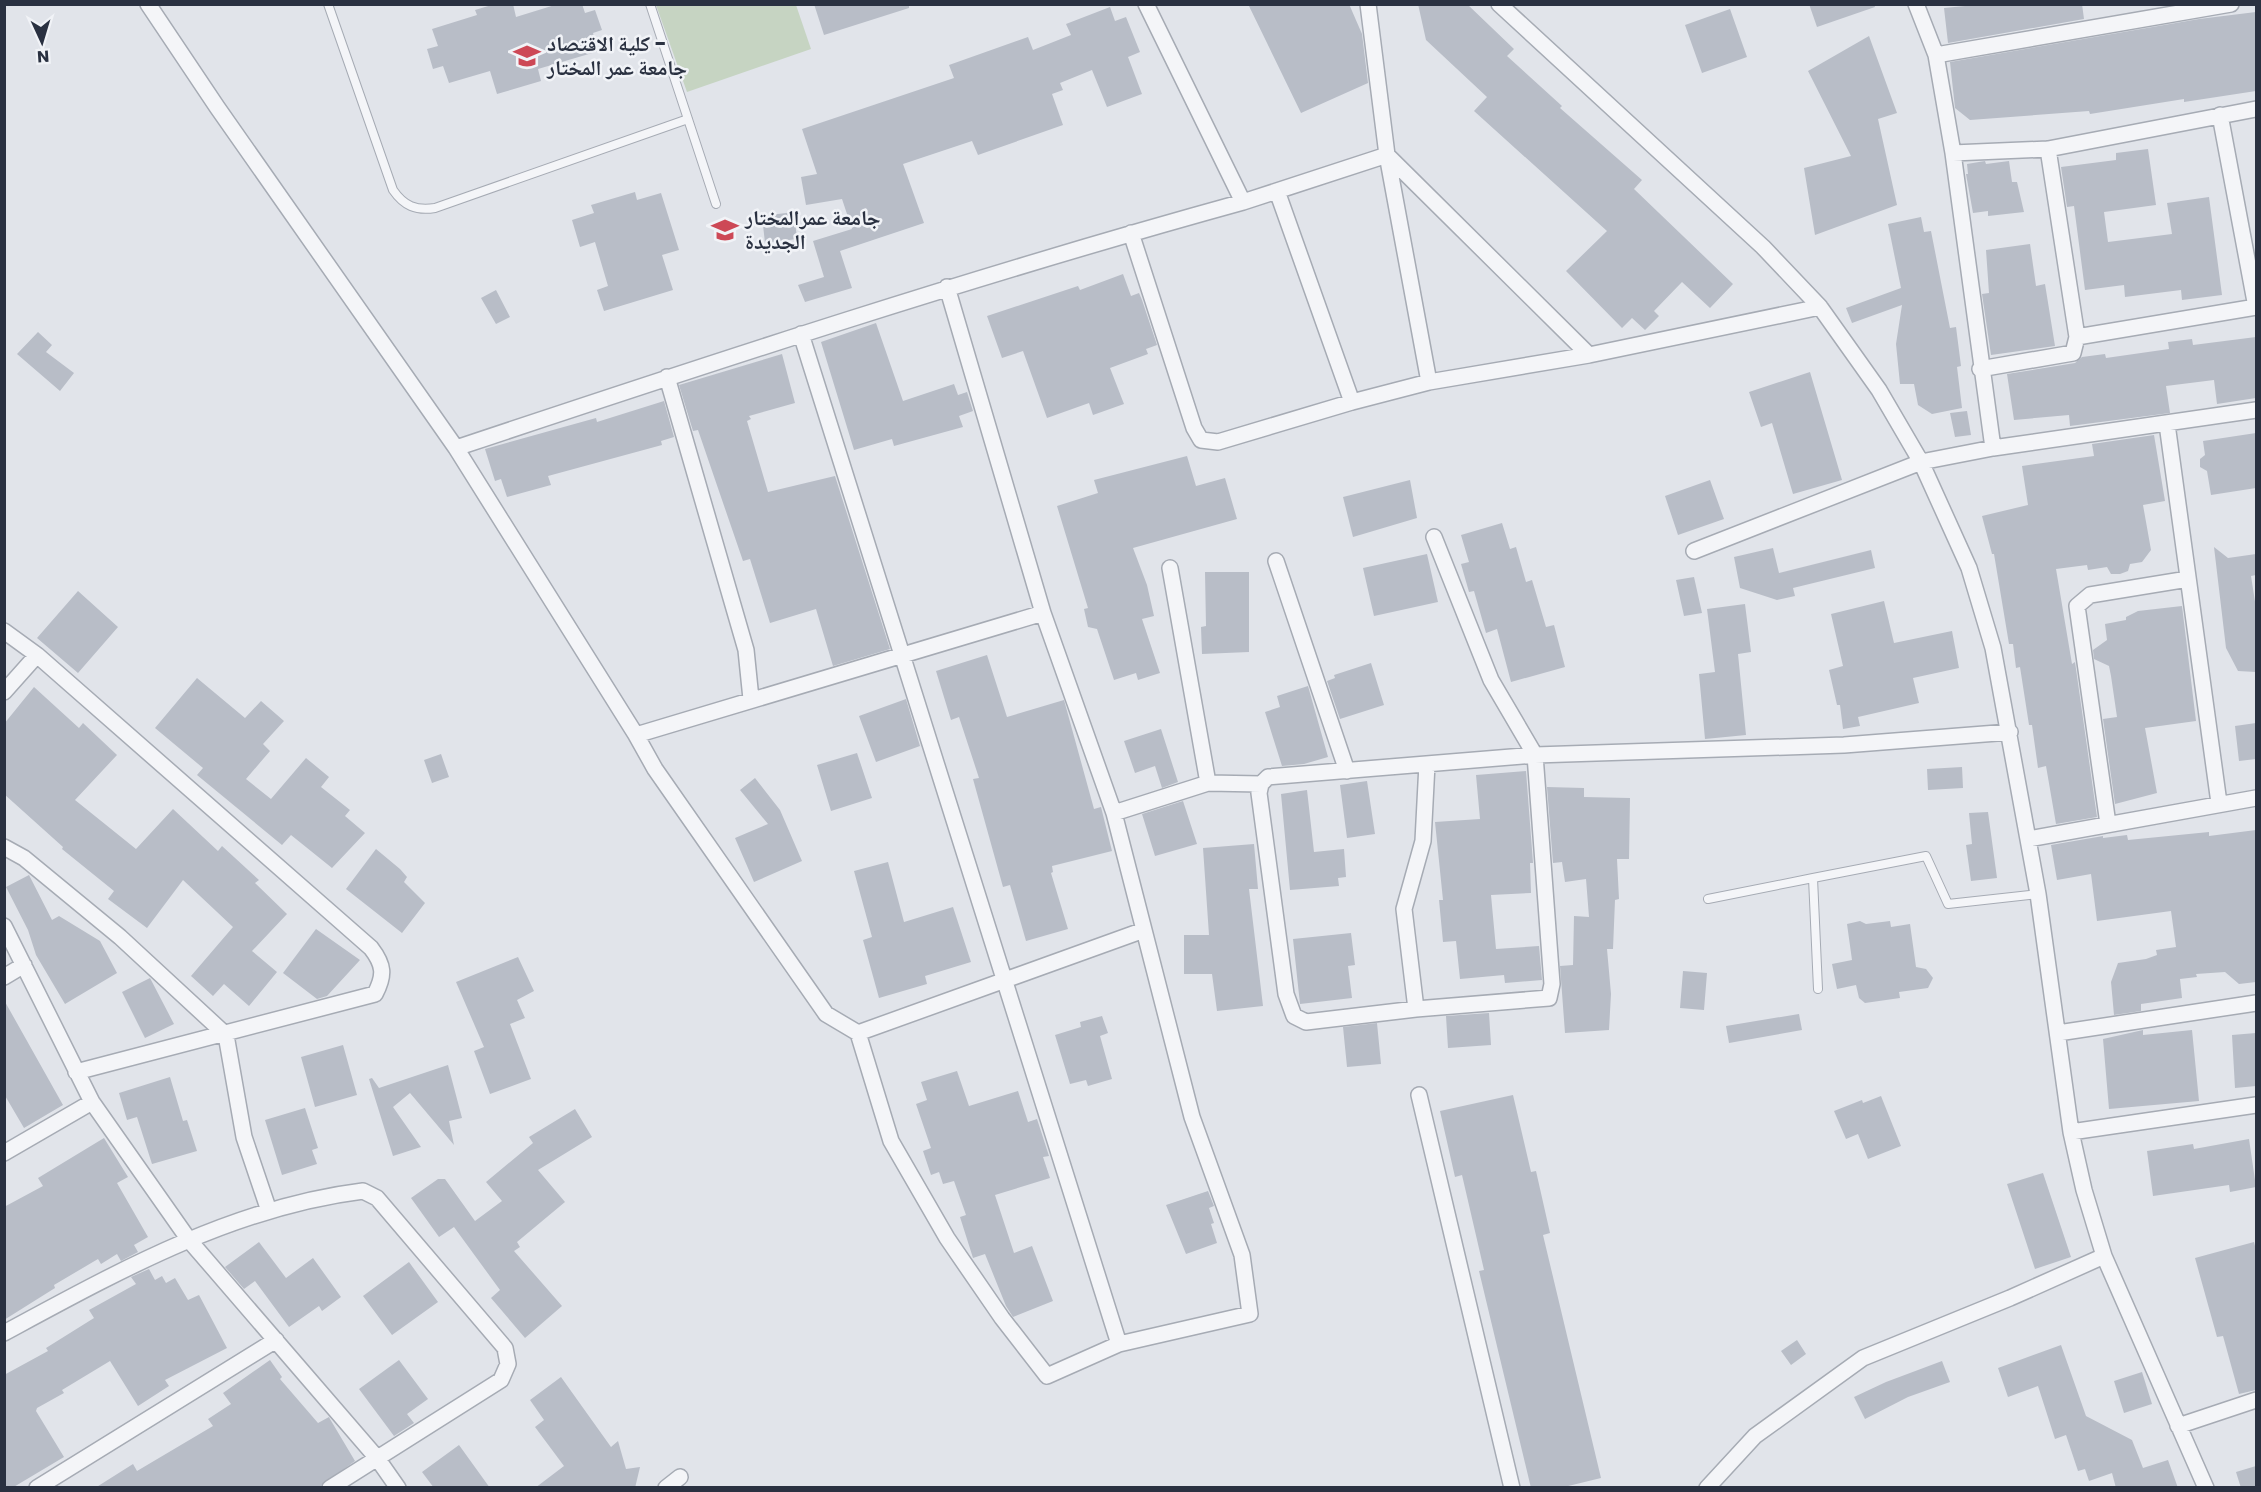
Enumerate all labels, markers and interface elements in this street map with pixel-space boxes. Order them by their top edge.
north arrow [12,12,72,72]
place label: كلية الاقتصاد - جامعة عمر المختار [546,29,687,82]
school or university icon: كلية الاقتصاد - جامعة عمر المختار [512,41,542,71]
text: N [36,45,50,68]
place label: جامعة عمرالمختار الجديدة [744,203,881,256]
school or university icon: جامعة عمرالمختار الجديدة [710,215,740,245]

